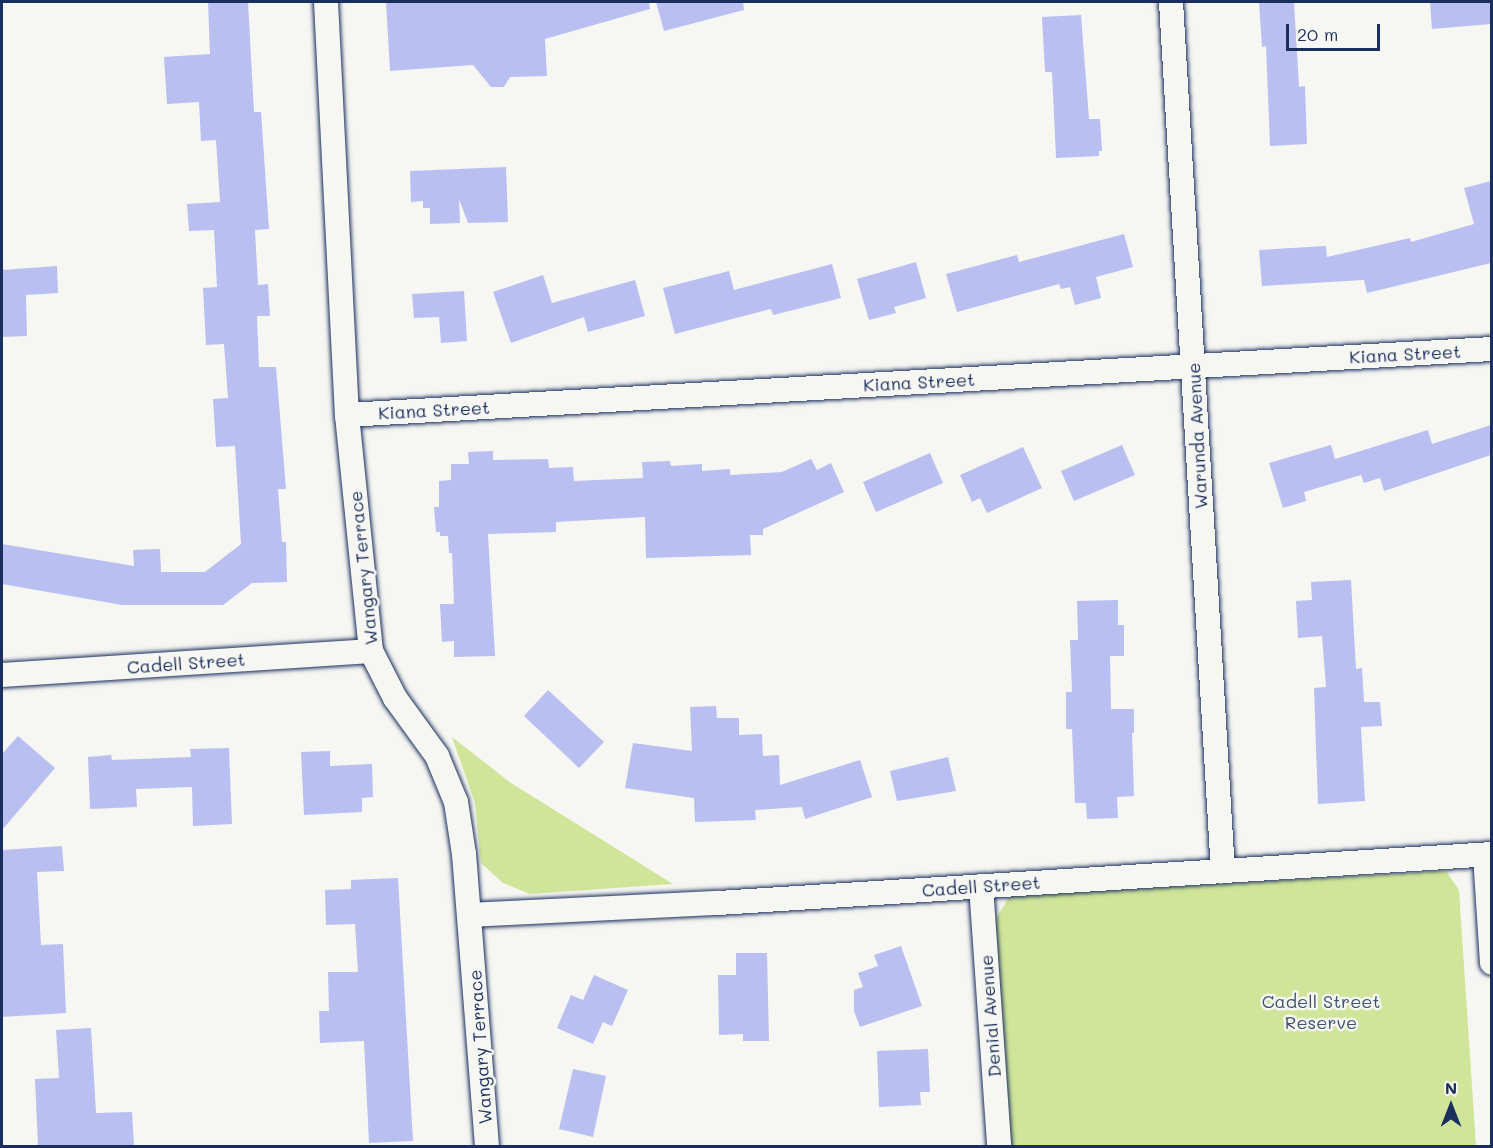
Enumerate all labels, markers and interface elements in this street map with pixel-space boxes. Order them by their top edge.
scale bar [1289,12,1384,50]
text: 20 m [1297,22,1338,46]
street label: Kiana Street [1349,340,1461,368]
street label: Warunda Avenue [1182,362,1212,510]
street label: Kiana Street [863,368,975,396]
street label: Kiana Street [378,396,490,424]
street label: Wangary Terrace [344,490,382,646]
street label: Cadell Street [126,648,246,678]
street label: Cadell Street [921,871,1041,901]
street label: Denial Avenue [975,954,1005,1078]
street label: Wangary Terrace [464,969,496,1125]
park label: Cadell Street Reserve [1262,991,1380,1034]
north arrow [1421,1076,1481,1136]
text: N [1445,1077,1457,1098]

